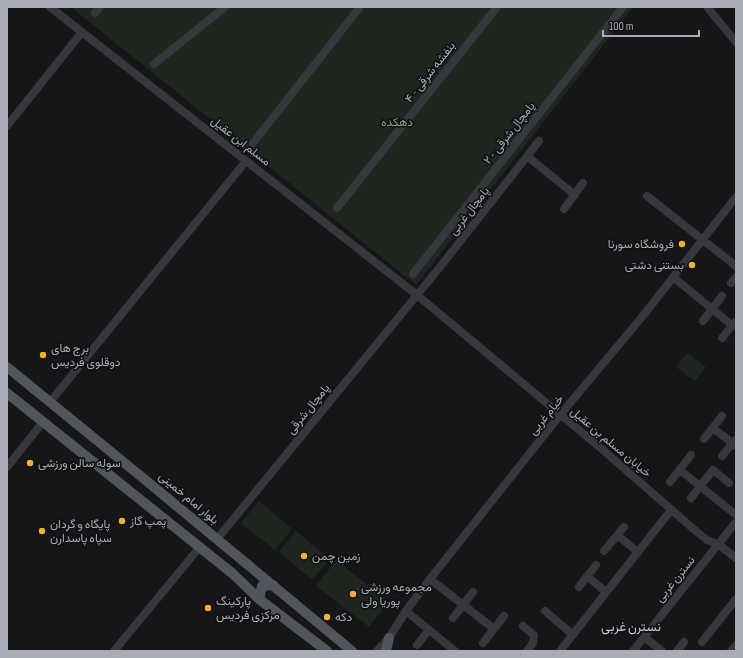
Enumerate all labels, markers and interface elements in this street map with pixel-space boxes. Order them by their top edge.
scale bar [603,12,699,38]
text: 100 m [609,19,634,34]
street label: بنفشه شرقی - ۴ [402,39,459,106]
street label: پامچال شرقی - ۲ [480,99,539,168]
street label: مسلم ابن عقیل [208,113,274,169]
park label: دهکده [381,115,413,130]
street label: پامچال غربی [446,184,493,238]
place label: فروشگاه سورنا [608,237,674,252]
marker: فروشگاه سورنا [677,239,687,249]
place label: بستنی دشتی [625,258,684,273]
marker: بستنی دشتی [687,260,697,270]
place label: برج های دوقلوی فردیس [51,341,121,370]
marker: برج های دوقلوی فردیس [38,350,48,360]
street label: پامچال شرقی [283,381,333,438]
street label: خیام غربی [526,392,567,439]
street label: خیابان مسلم بن عقیل [567,404,654,481]
place label: سوله سالن ورزشی [38,456,121,471]
marker: سوله سالن ورزشی [25,458,35,468]
street label: بلوار امام خمینی [156,469,222,528]
place label: پمپ گاز [129,514,167,529]
marker: پمپ گاز [117,516,127,526]
place label: پایگاه و گردان سپاه پاسدارن [50,517,112,546]
marker: پایگاه و گردان سپاه پاسدارن [37,526,47,536]
place label: زمین چمن [312,549,360,564]
marker: زمین چمن [299,551,309,561]
street label: نسترن غربی [652,553,699,605]
place label: مجموعه ورزشی پوریا ولی [361,580,432,609]
marker: مجموعه ورزشی پوریا ولی [348,589,358,599]
place label: پارکینگ مرکزی فردیس [216,594,280,623]
marker: پارکینگ مرکزی فردیس [203,603,213,613]
place label: دکه [335,610,352,625]
marker: دکه [322,612,332,622]
district label: نسترن غربی [601,619,661,635]

